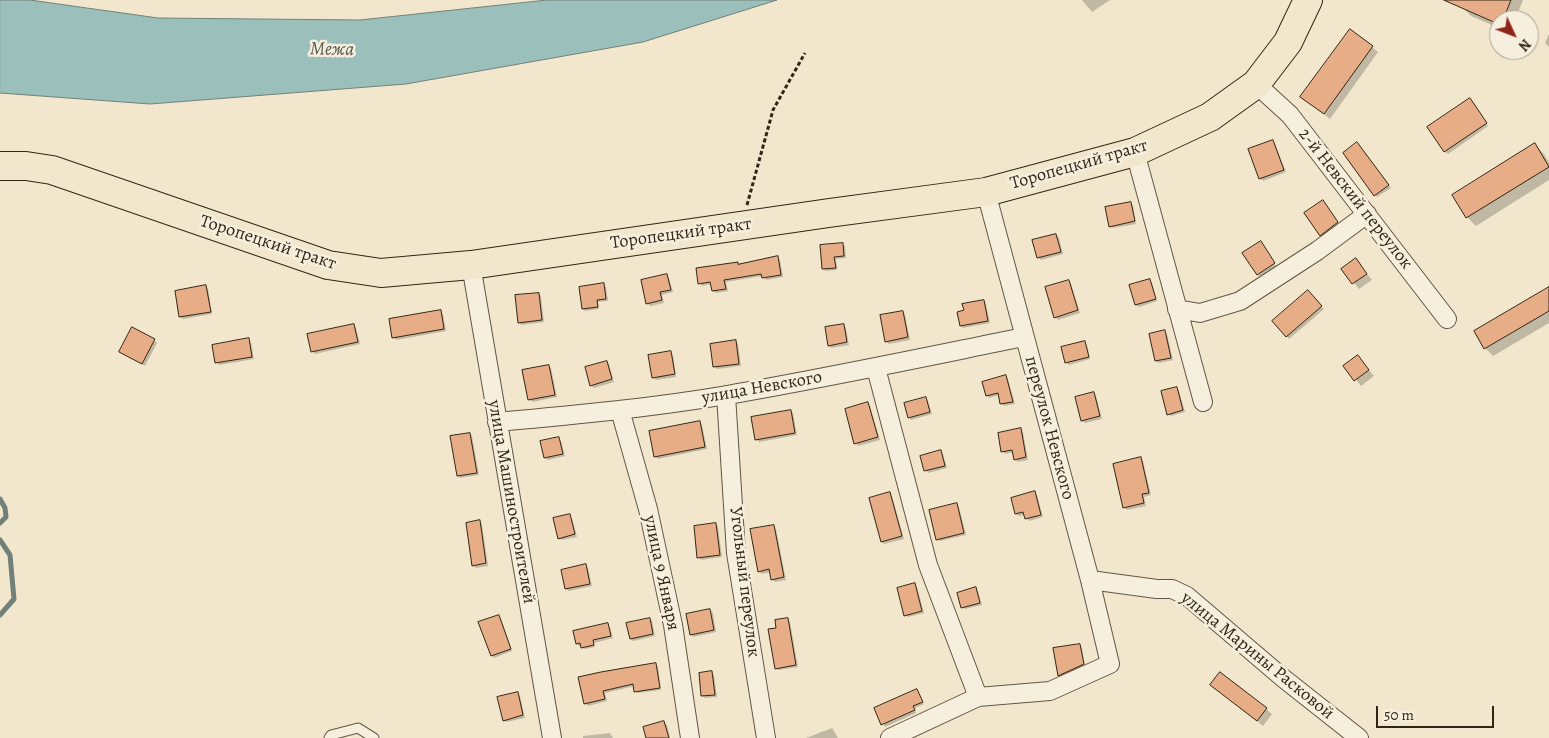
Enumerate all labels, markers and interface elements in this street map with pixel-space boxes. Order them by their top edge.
north arrow [1489,10,1539,60]
text: N [1514,35,1535,55]
water label: Межа [310,38,354,62]
street label: 2-й Невский переулок [1293,124,1417,274]
street label: Торопецкий тракт [1008,135,1150,195]
street label: Торопецкий тракт [197,211,339,275]
street label: Торопецкий тракт [609,213,753,255]
street label: переулок Невского [1019,354,1079,502]
street label: улица Невского [700,367,824,409]
street label: улица Машиностроителей [482,398,540,606]
street label: Угольный переулок [724,506,764,658]
street label: улица 9 Января [638,513,684,633]
street label: улица Марины Расковой [1176,588,1338,724]
scale bar [1379,696,1496,728]
text: 50 m [1384,705,1414,725]

